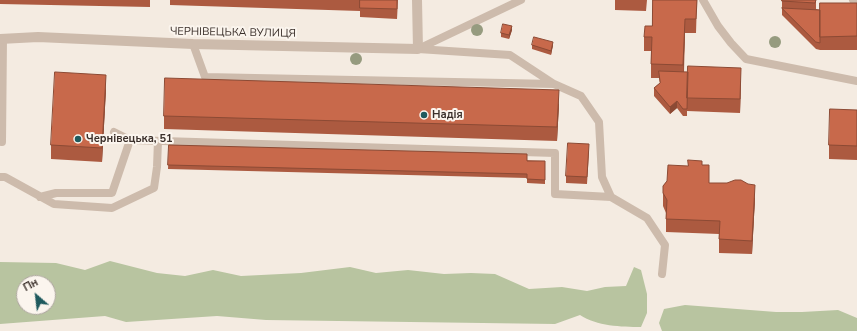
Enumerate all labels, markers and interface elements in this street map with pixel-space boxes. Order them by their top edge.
street label: ЧЕРНІВЕЦЬКА ВУЛИЦЯ [170,25,296,41]
place label: Надія [432,108,463,122]
marker: Надія [419,110,429,120]
place label: Чернівецька, 51 [86,132,173,146]
marker: Чернівецька, 51 [73,134,83,144]
north arrow [16,275,56,315]
text: Пн [20,275,41,295]

